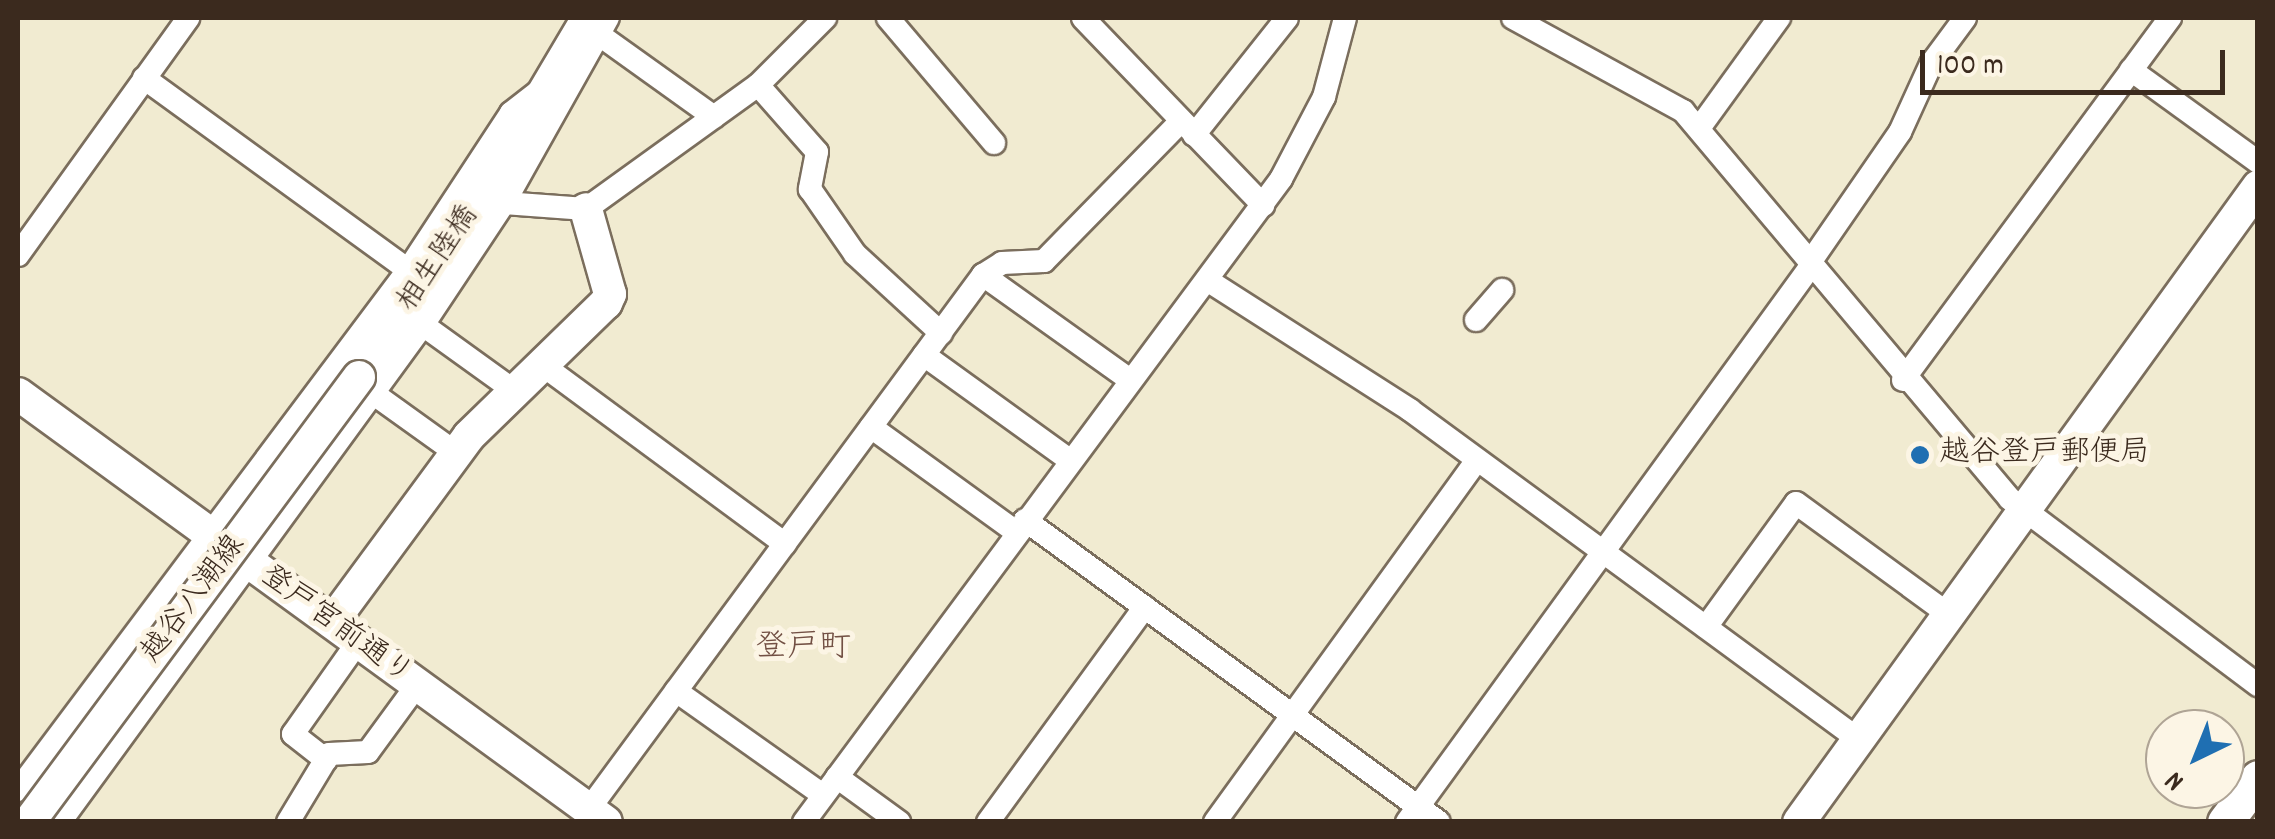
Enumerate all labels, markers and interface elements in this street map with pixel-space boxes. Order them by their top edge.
scale bar [1925,30,2230,92]
text: 100 m [1937,46,2004,89]
street label: 相生陸橋 [392,200,488,320]
place label: 越谷登戸郵便局 [1940,437,2150,473]
marker: 越谷登戸郵便局 [1909,444,1931,466]
street label: 越谷八潮線 [135,529,255,671]
street label: 登戸宮前通り [252,560,418,694]
district label: 登戸町 [755,630,851,668]
north arrow [2145,709,2245,809]
text: N [2157,760,2195,799]

